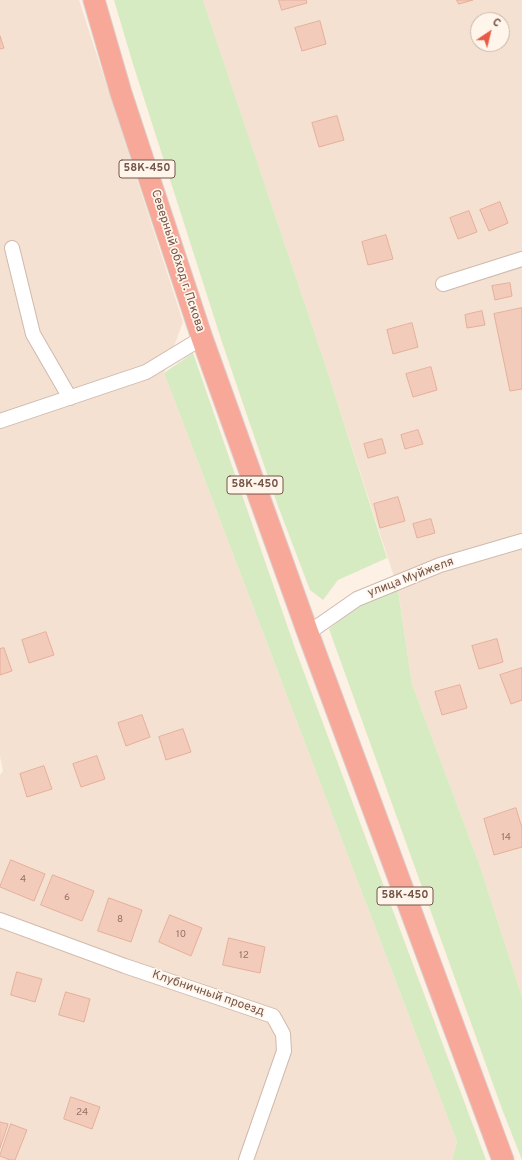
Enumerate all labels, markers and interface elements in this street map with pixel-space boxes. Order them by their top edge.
north arrow [470,12,510,52]
text: С [489,15,503,31]
road number: 58К-450 [119,160,175,178]
street label: Северный обход г. Пскова [147,188,207,334]
road number: 58К-450 [227,476,283,494]
street label: улица Муйжеля [366,555,456,601]
house number: 14 [501,832,511,844]
house number: 4 [20,874,26,886]
road number: 58К-450 [377,887,433,905]
house number: 6 [64,892,70,904]
house number: 8 [117,914,123,926]
house number: 10 [176,929,186,941]
house number: 12 [239,950,249,962]
street label: Клубничный проезд [150,968,266,1020]
house number: 24 [76,1107,88,1119]

